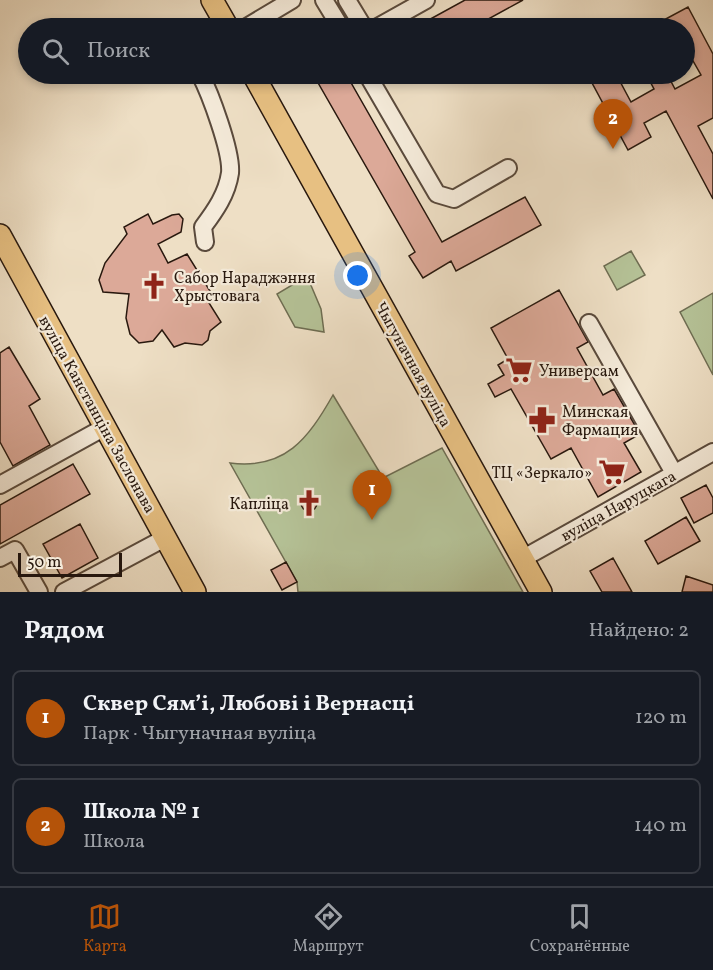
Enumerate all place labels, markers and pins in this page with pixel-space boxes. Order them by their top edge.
pin: 2 [594,100,632,149]
place label: Сабор Нараджэння Хрыстовага [174,268,315,308]
church icon: Сабор Нараджэння Хрыстовага [139,271,169,301]
supermarket icon: Универсам [504,355,534,385]
place label: Универсам [539,361,619,383]
place label: Минская Фармация [562,402,638,442]
pharmacy icon: Минская Фармация [527,405,557,435]
supermarket icon: ТЦ «Зеркало» [597,457,627,487]
place label: ТЦ «Зеркало» [491,463,592,485]
pin: 1 [352,470,392,520]
church icon: Капліца [294,488,324,518]
place label: Капліца [229,494,289,516]

